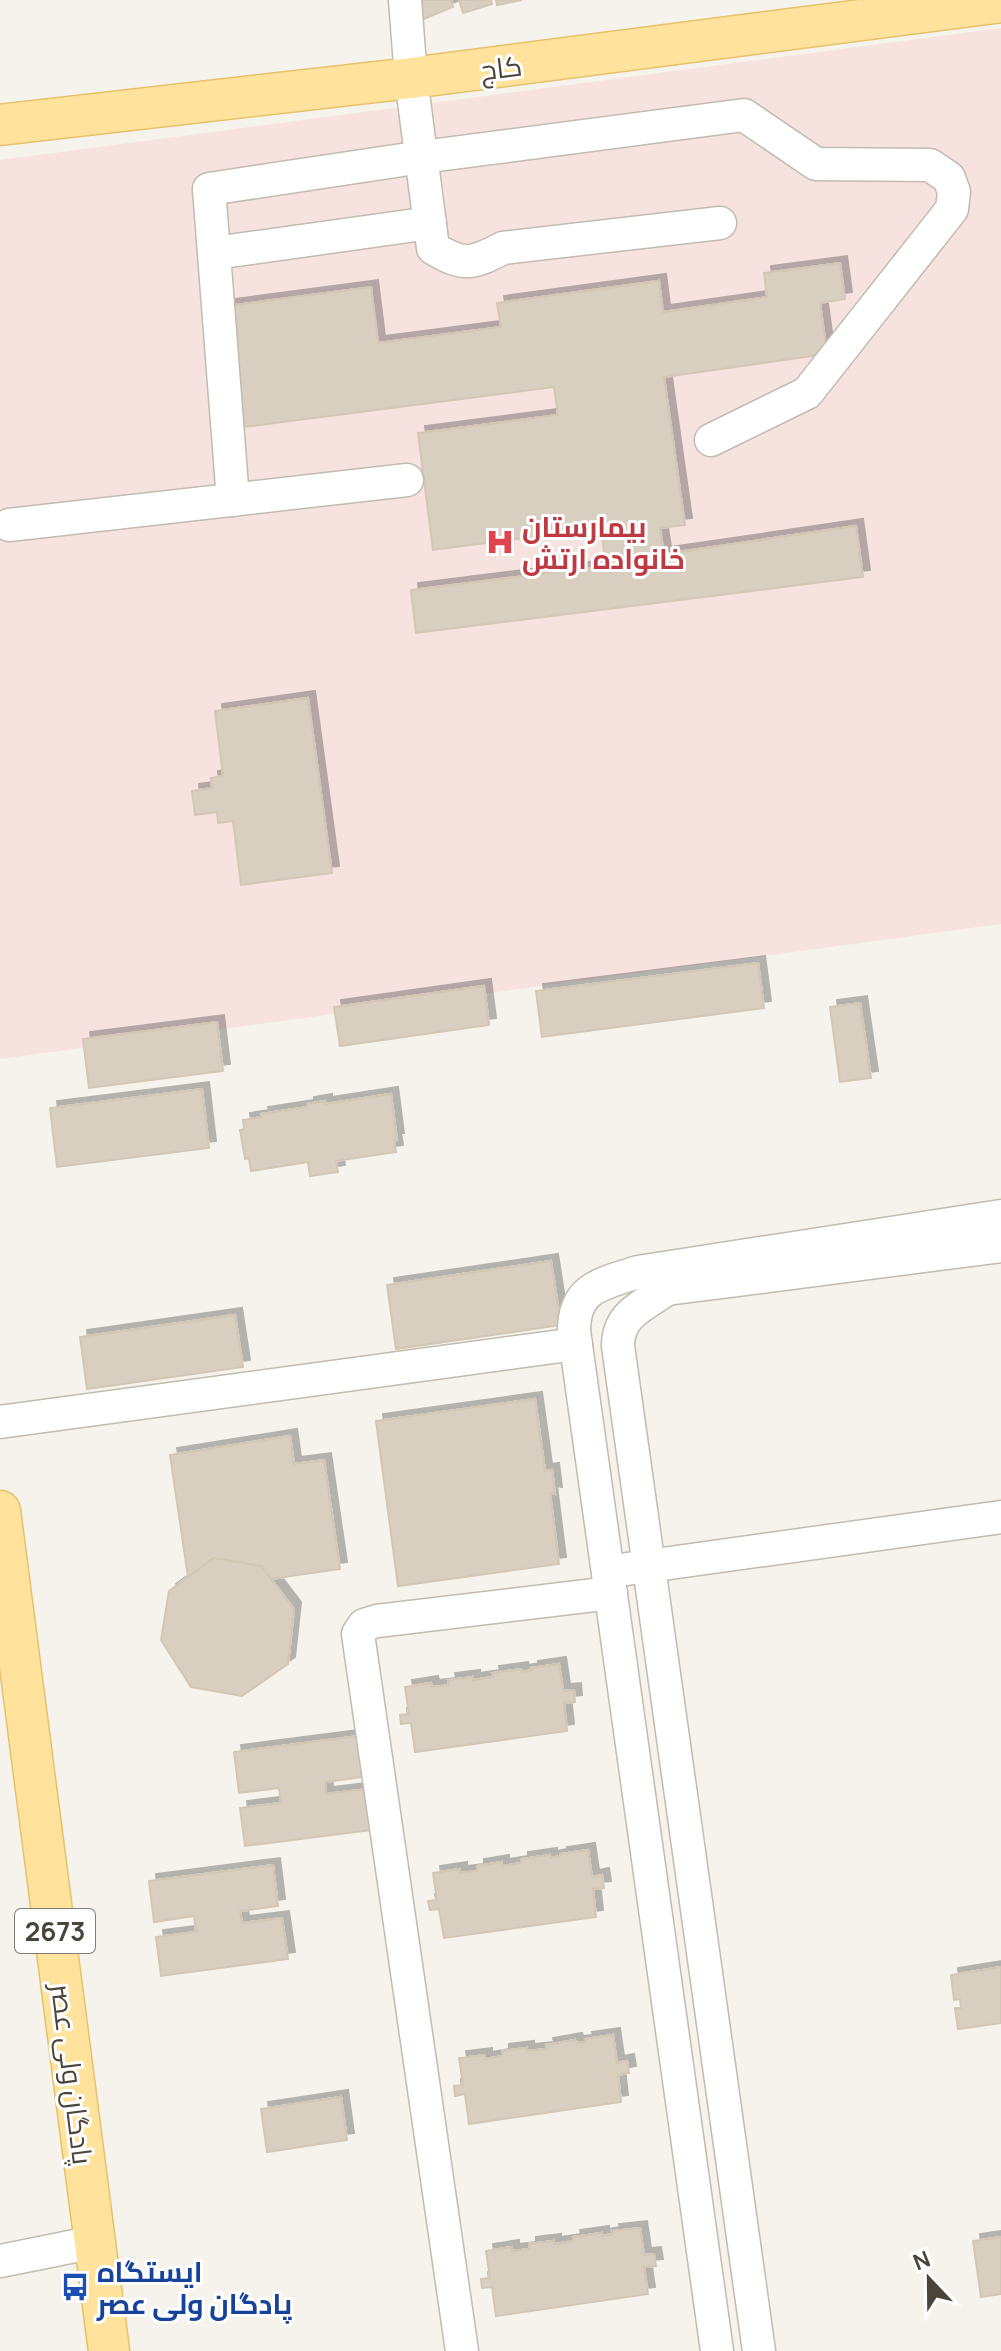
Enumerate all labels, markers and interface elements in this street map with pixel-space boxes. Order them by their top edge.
street label: کاج [478,46,524,89]
place label: بیمارستان خانواده ارتش [522,507,685,577]
hospital icon: بیمارستان خانواده ارتش [485,527,515,557]
road number: 2673 [15,1909,95,1953]
street label: پادگان ولی عصر [42,1979,103,2167]
north arrow [889,2239,969,2319]
text: N [909,2244,934,2277]
place label: ایستگاه پادگان ولی عصر [96,2252,292,2324]
bus stop icon: ایستگاه پادگان ولی عصر [60,2272,90,2302]

